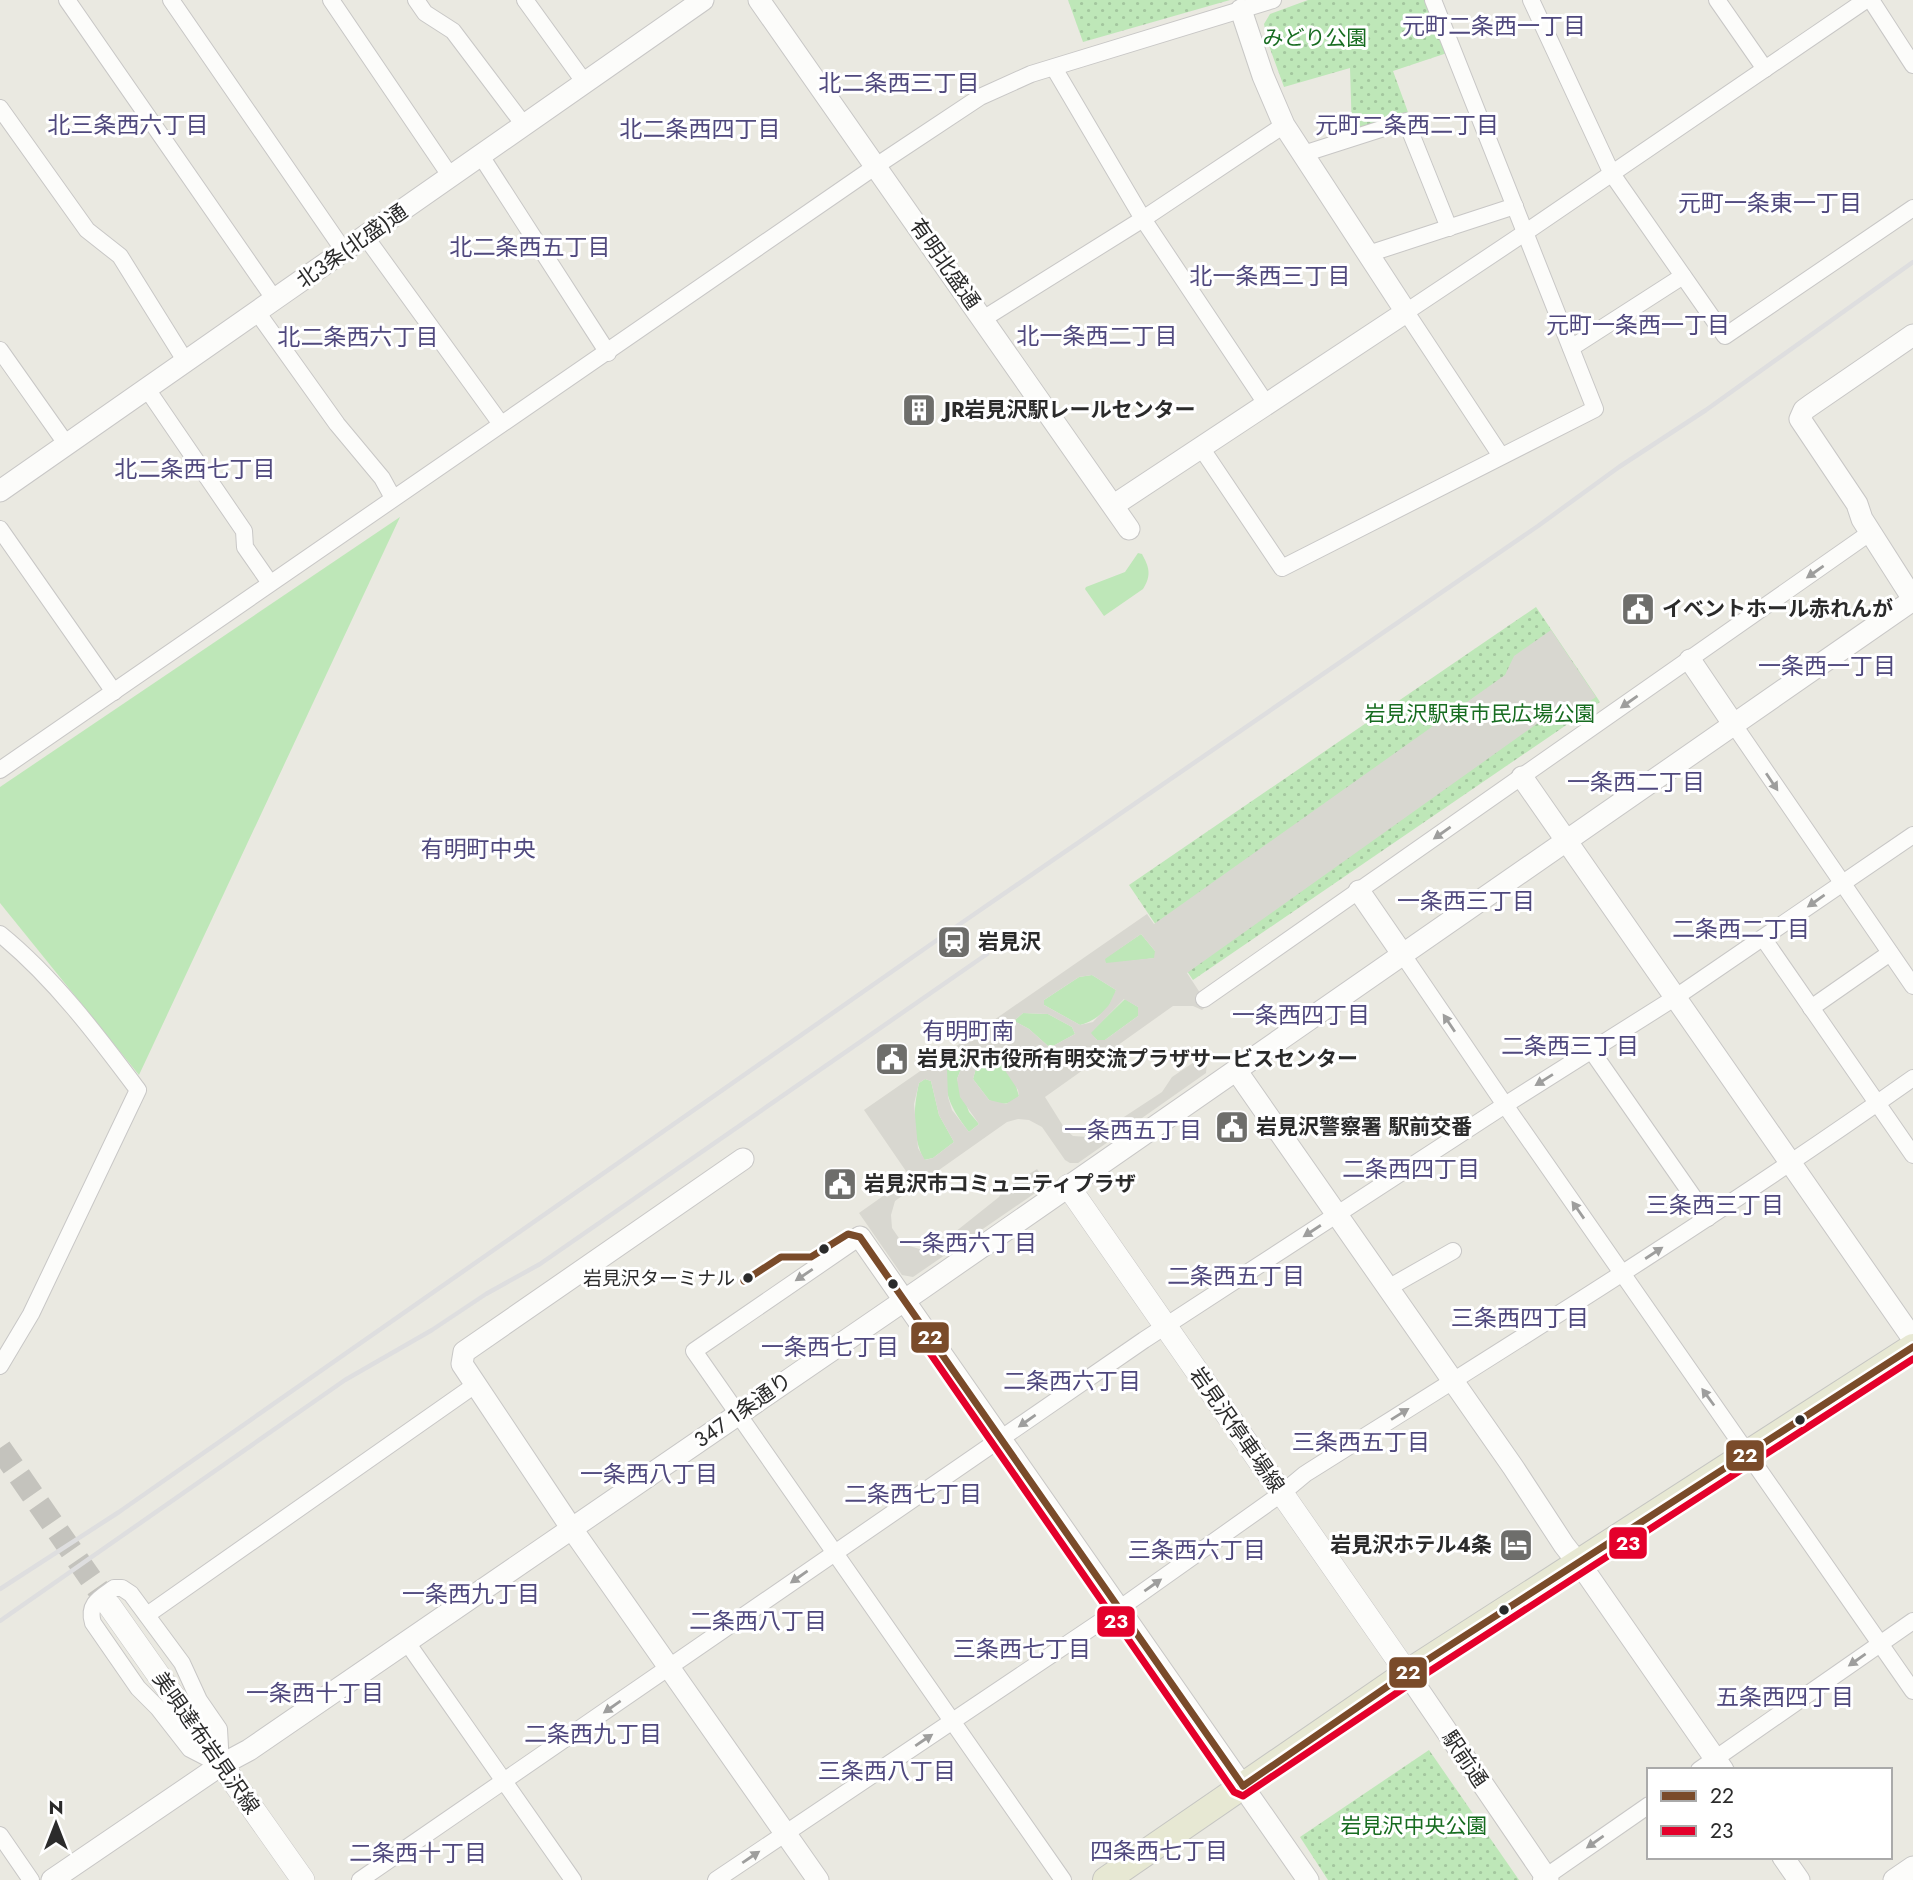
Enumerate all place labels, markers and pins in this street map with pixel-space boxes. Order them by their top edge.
building icon: JR岩見沢駅レールセンター [900,391,938,429]
place label: JR岩見沢駅レールセンター [940,395,1196,425]
public building icon: イベントホール赤れんが [1619,590,1657,628]
place label: イベントホール赤れんが [1662,594,1893,624]
station icon: 岩見沢 [935,923,973,961]
place label: 岩見沢 [978,927,1041,957]
public building icon: 岩見沢市役所有明交流プラザサービスセンター [873,1040,911,1078]
place label: 岩見沢市役所有明交流プラザサービスセンター [917,1044,1358,1074]
public building icon: 岩見沢警察署 駅前交番 [1213,1108,1251,1146]
place label: 岩見沢警察署 駅前交番 [1256,1112,1472,1142]
public building icon: 岩見沢市コミュニティプラザ [821,1165,859,1203]
place label: 岩見沢市コミュニティプラザ [864,1169,1136,1199]
unlabelled marker [817,1242,831,1256]
place label: 岩見沢ターミナル [583,1265,735,1292]
marker: 岩見沢ターミナル [741,1271,755,1285]
unlabelled marker [886,1277,900,1291]
unlabelled marker [1793,1413,1807,1427]
hotel icon: 岩見沢ホテル4条 [1497,1526,1535,1564]
place label: 岩見沢ホテル4条 [1330,1530,1492,1560]
unlabelled marker [1497,1603,1511,1617]

